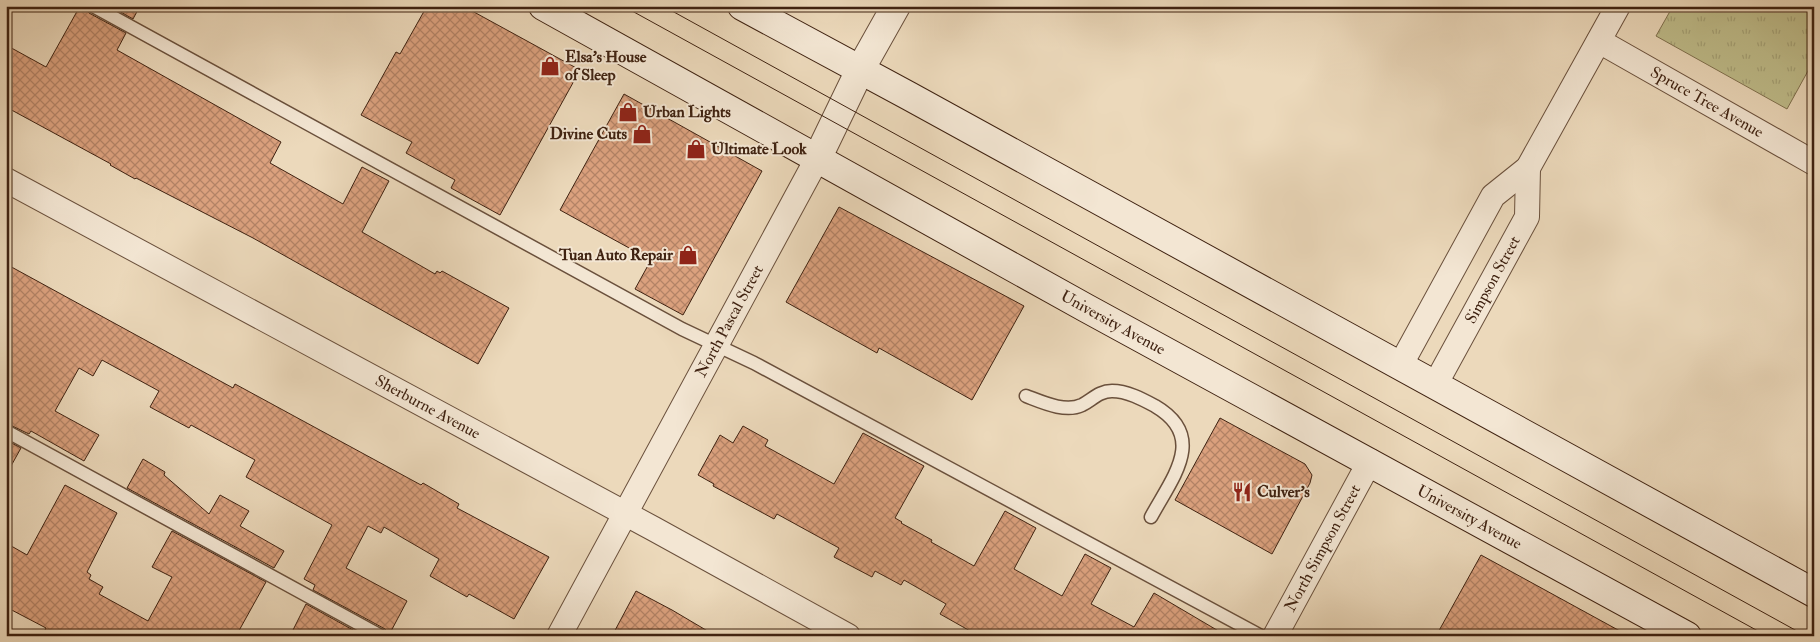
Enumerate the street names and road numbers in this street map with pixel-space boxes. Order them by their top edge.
street label: Spruce Tree Avenue [1647,62,1767,142]
street label: Simpson Street [1461,232,1525,327]
street label: North Pascal Street [691,262,768,381]
street label: University Avenue [1057,286,1169,360]
street label: Sherburne Avenue [372,371,484,444]
street label: University Avenue [1413,480,1526,554]
street label: North Simpson Street [1280,481,1365,615]

